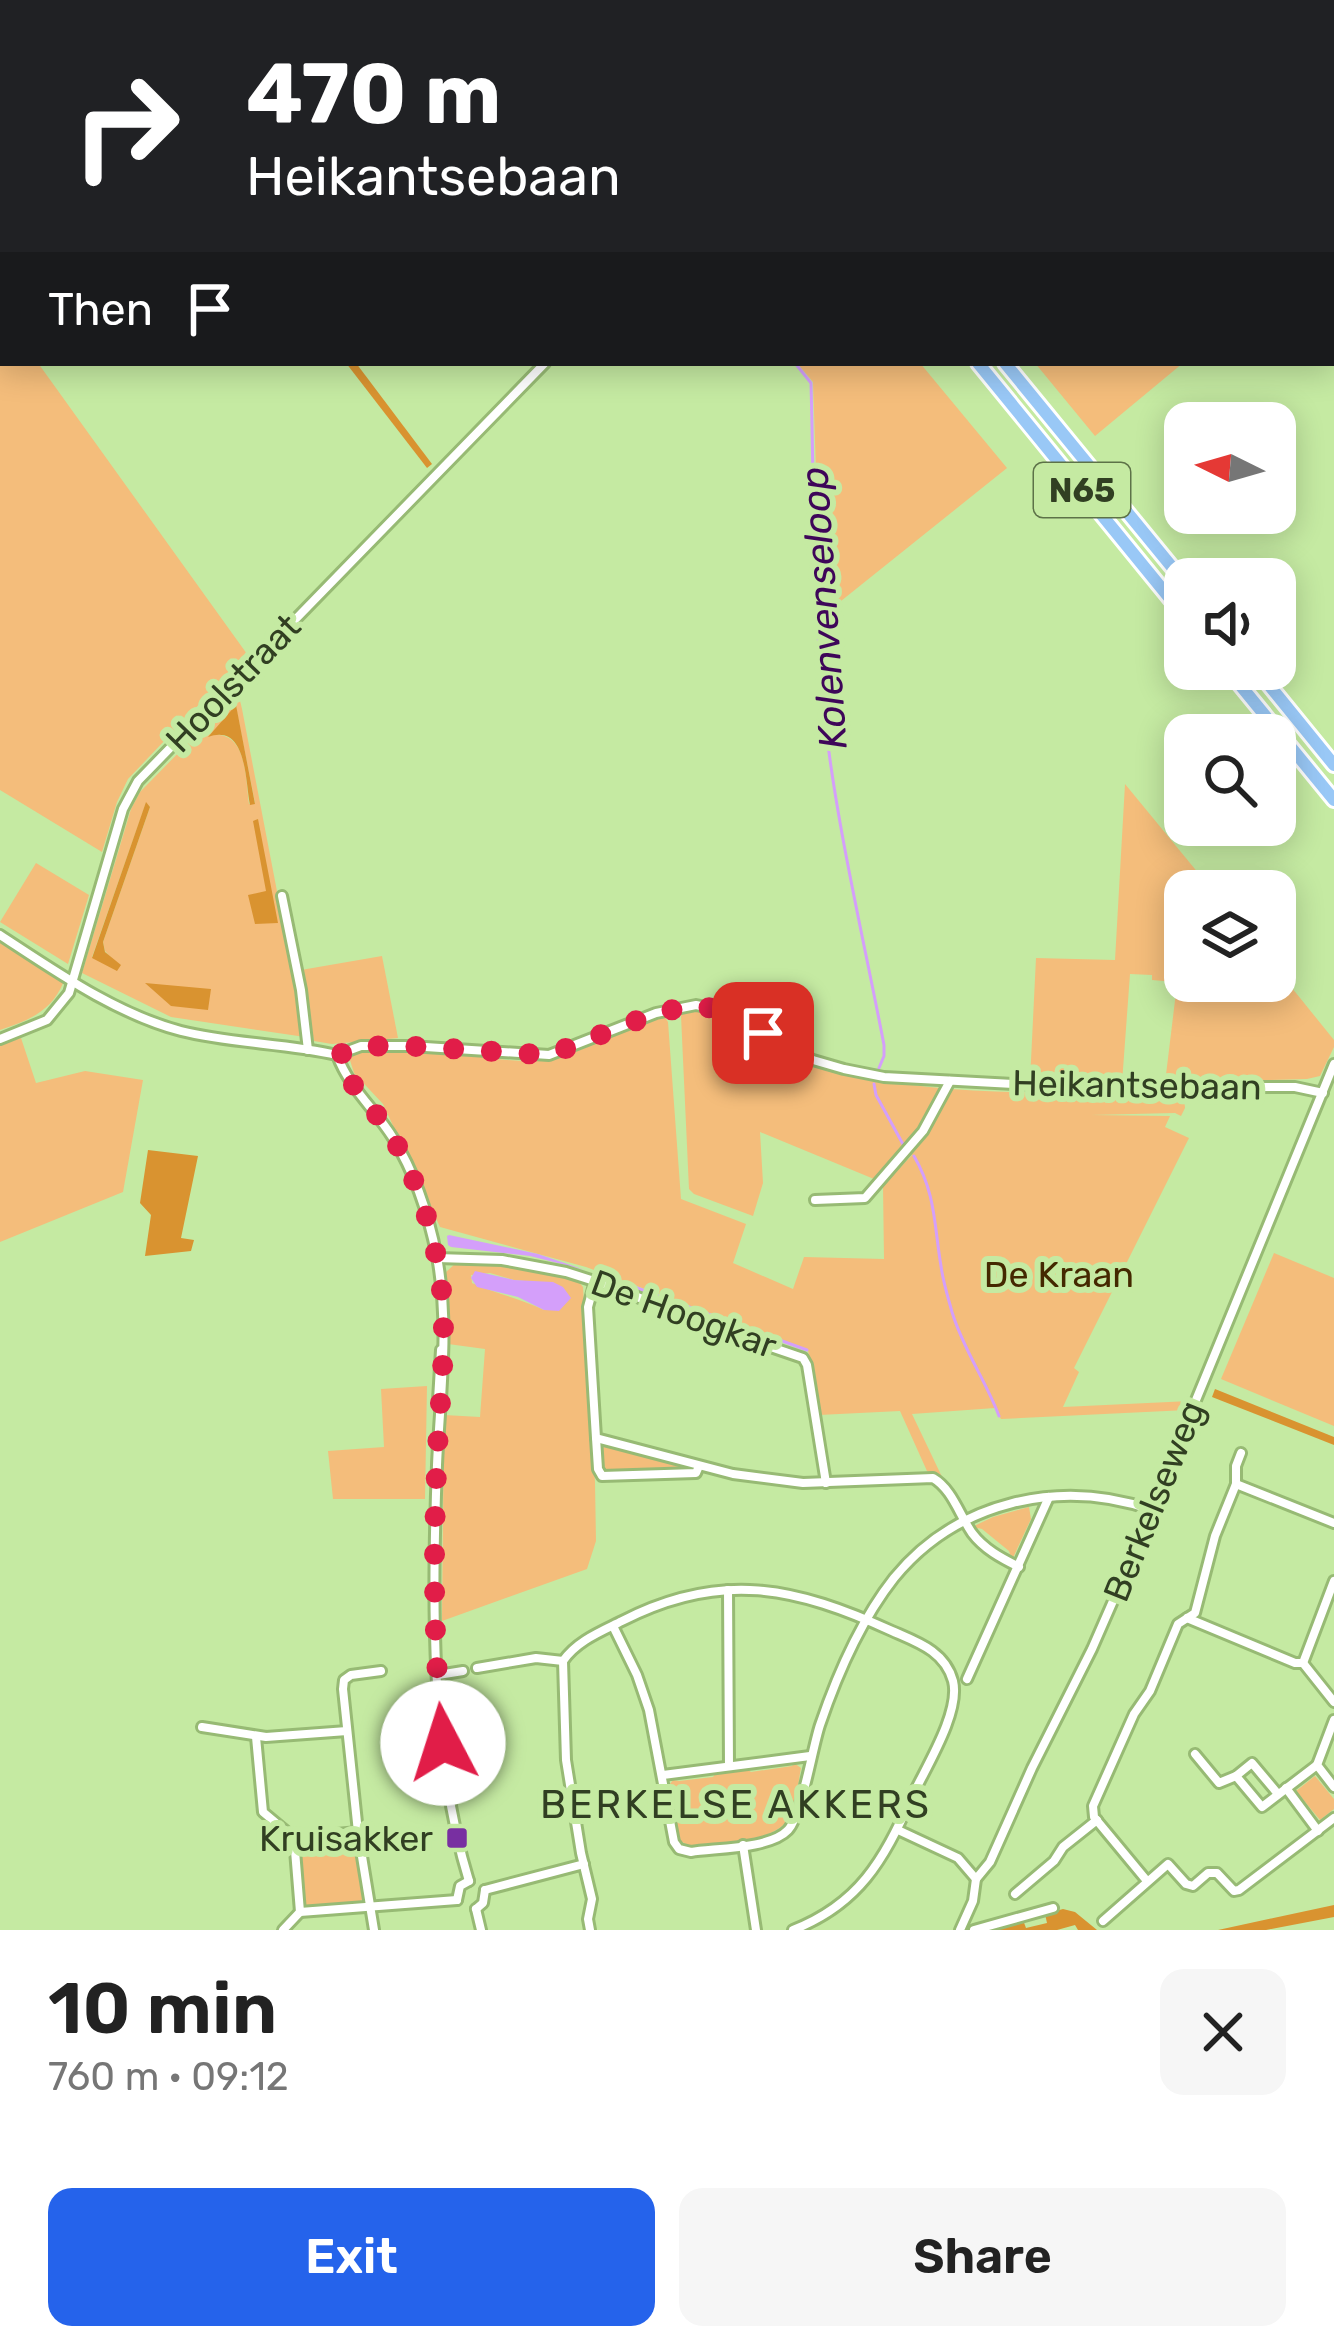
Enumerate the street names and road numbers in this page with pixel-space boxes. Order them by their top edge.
road number: N65 [1034,463,1130,517]
street label: Hoolstraat [157,605,309,761]
street label: Heikantsebaan [1012,1061,1262,1109]
street label: De Hoogkar [585,1261,783,1367]
street label: Berkelseweg [1094,1394,1214,1608]

